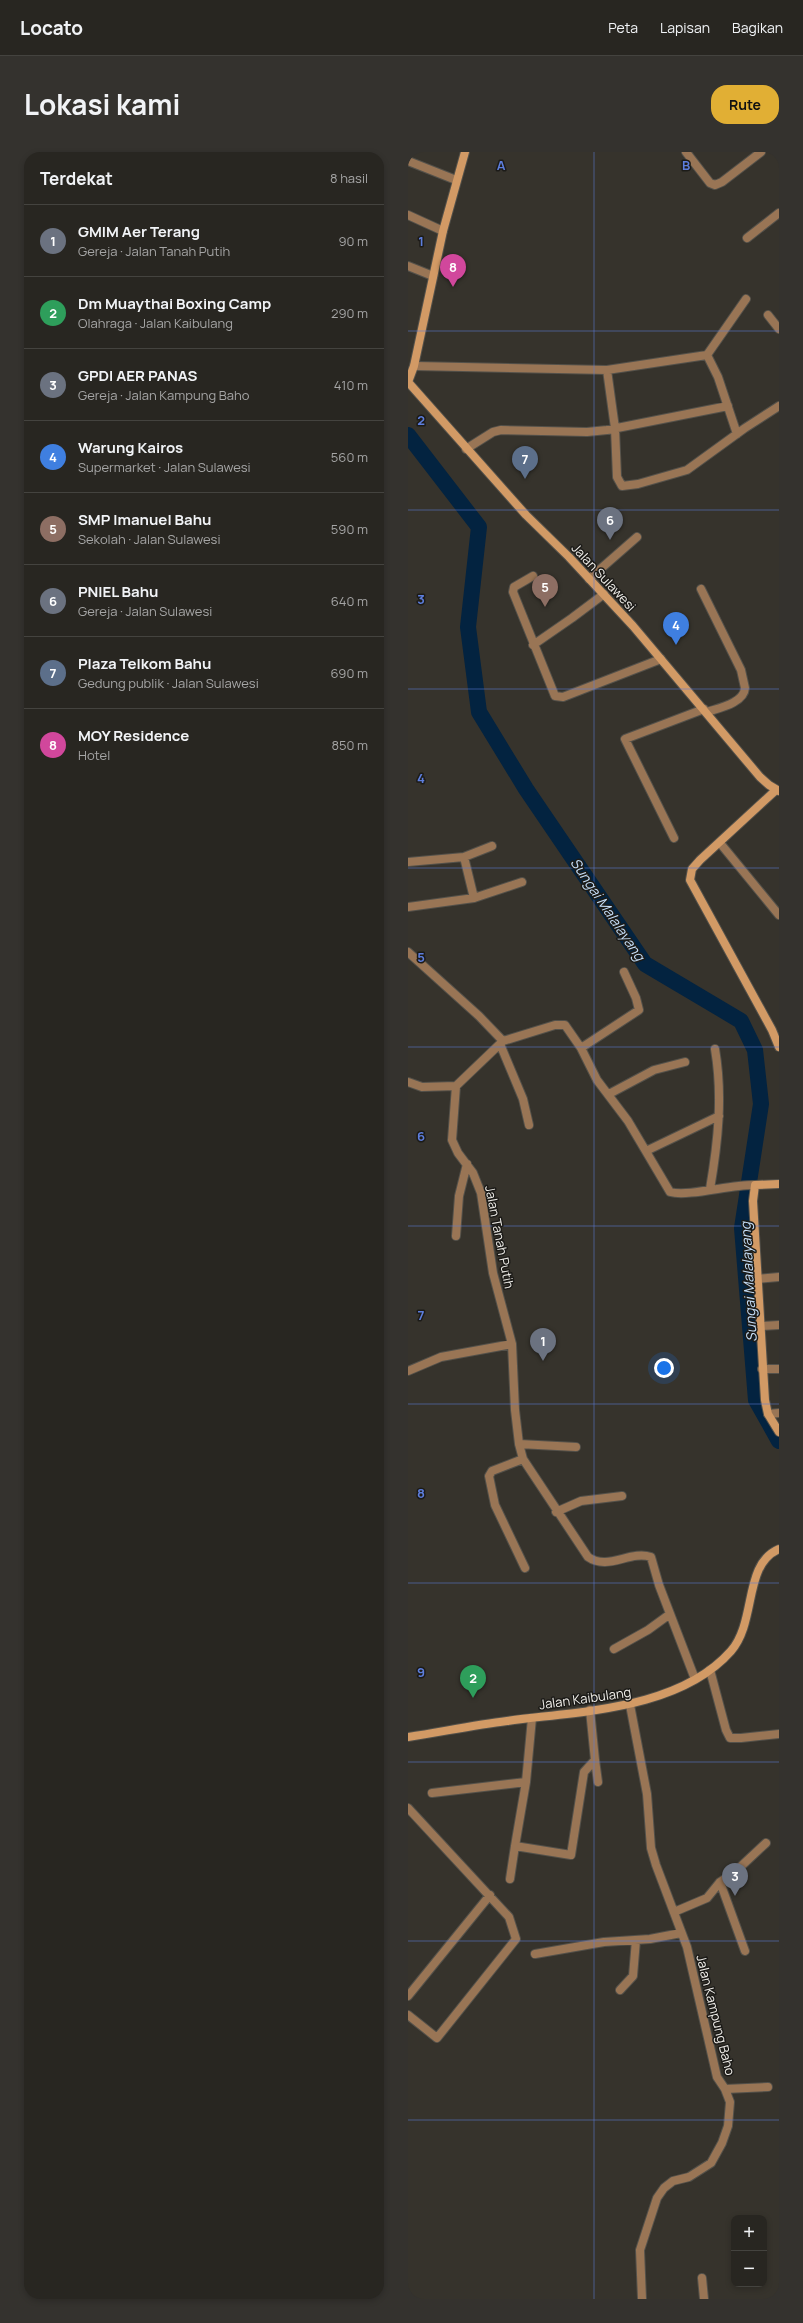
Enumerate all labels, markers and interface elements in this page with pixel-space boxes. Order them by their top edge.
text: Locato [20,15,83,41]
text: Peta [608,18,638,37]
text: Lapisan [660,18,710,37]
text: Bagikan [732,18,783,37]
text: Lokasi kami [24,85,180,123]
button: Rute [711,85,779,124]
text: A [497,156,506,174]
text: B [682,156,690,174]
text: Terdekat [40,167,113,190]
text: 8 hasil [330,169,368,187]
text: GMIM Aer Terang [78,221,200,242]
text: 1 [50,232,56,250]
text: 90 m [338,232,368,250]
text: 1 [418,232,424,250]
text: Gereja · Jalan Tanah Putih [78,242,230,260]
pin: 8 [440,254,466,287]
text: Dm Muaythai Boxing Camp [78,293,271,314]
text: 2 [49,304,57,322]
text: 290 m [331,304,368,322]
text: Olahraga · Jalan Kaibulang [78,314,233,332]
text: GPDI AER PANAS [78,365,197,386]
text: 3 [49,376,57,394]
text: 410 m [334,376,368,394]
text: Gereja · Jalan Kampung Baho [78,386,249,404]
text: 2 [417,411,425,429]
text: Warung Kairos [78,437,183,458]
pin: 7 [512,446,538,479]
text: 4 [49,448,57,466]
text: 560 m [331,448,368,466]
text: Supermarket · Jalan Sulawesi [78,458,251,476]
pin: 6 [597,507,623,540]
text: SMP Imanuel Bahu [78,509,211,530]
text: 5 [49,520,57,538]
text: 590 m [331,520,368,538]
text: Sekolah · Jalan Sulawesi [78,530,220,548]
street label: Jalan Sulawesi [568,539,640,615]
pin: 5 [532,574,558,607]
text: PNIEL Bahu [78,581,158,602]
text: 3 [417,590,425,608]
text: 6 [49,592,57,610]
text: 640 m [331,592,368,610]
text: Gereja · Jalan Sulawesi [78,602,212,620]
pin: 4 [663,612,689,645]
text: Plaza Telkom Bahu [78,653,211,674]
text: 7 [50,664,56,682]
text: 690 m [330,664,368,682]
text: Gedung publik · Jalan Sulawesi [78,674,259,692]
text: MOY Residence [78,725,189,746]
text: 8 [49,736,57,754]
text: 850 m [331,736,368,754]
text: Hotel [78,746,110,764]
text: 4 [417,769,425,787]
water label: Sungai Malalayang [567,854,650,966]
text: 5 [417,948,425,966]
text: 6 [417,1127,425,1145]
street label: Jalan Tanah Putih [481,1184,519,1290]
water label: Sungai Malalayang [735,1220,761,1342]
text: 7 [418,1306,425,1324]
pin: 1 [530,1328,556,1361]
your location [654,1358,674,1378]
text: 8 [417,1484,425,1502]
text: 9 [417,1663,425,1681]
pin: 2 [460,1665,486,1698]
street label: Jalan Kaibulang [538,1683,632,1713]
pin: 3 [722,1863,748,1896]
street label: Jalan Kampung Baho [692,1953,740,2078]
map controls [731,2215,767,2287]
button: + [731,2215,767,2251]
button: − [731,2251,767,2287]

